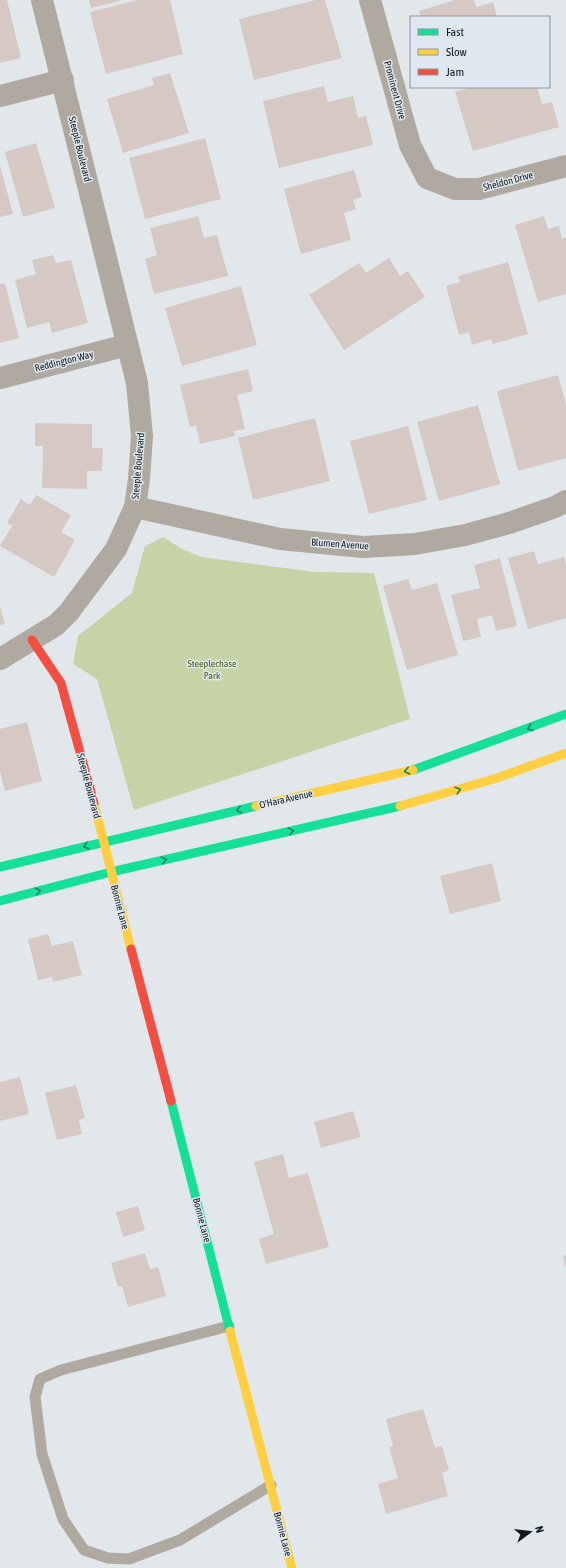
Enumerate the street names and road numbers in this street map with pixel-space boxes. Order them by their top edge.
street label: Prominent Drive [382,60,408,121]
street label: Steeple Boulevard [67,115,93,183]
street label: Sheldon Drive [482,169,535,193]
street label: Reddington Way [34,348,94,374]
street label: Steeple Boulevard [130,432,146,500]
street label: Blumen Avenue [311,536,370,552]
street label: Steeple Boulevard [75,752,103,820]
street label: O'Hara Avenue [258,787,314,810]
street label: Bonnie Lane [109,884,131,931]
street label: Bonnie Lane [191,1197,213,1244]
street label: Bonnie Lane [272,1511,294,1558]

